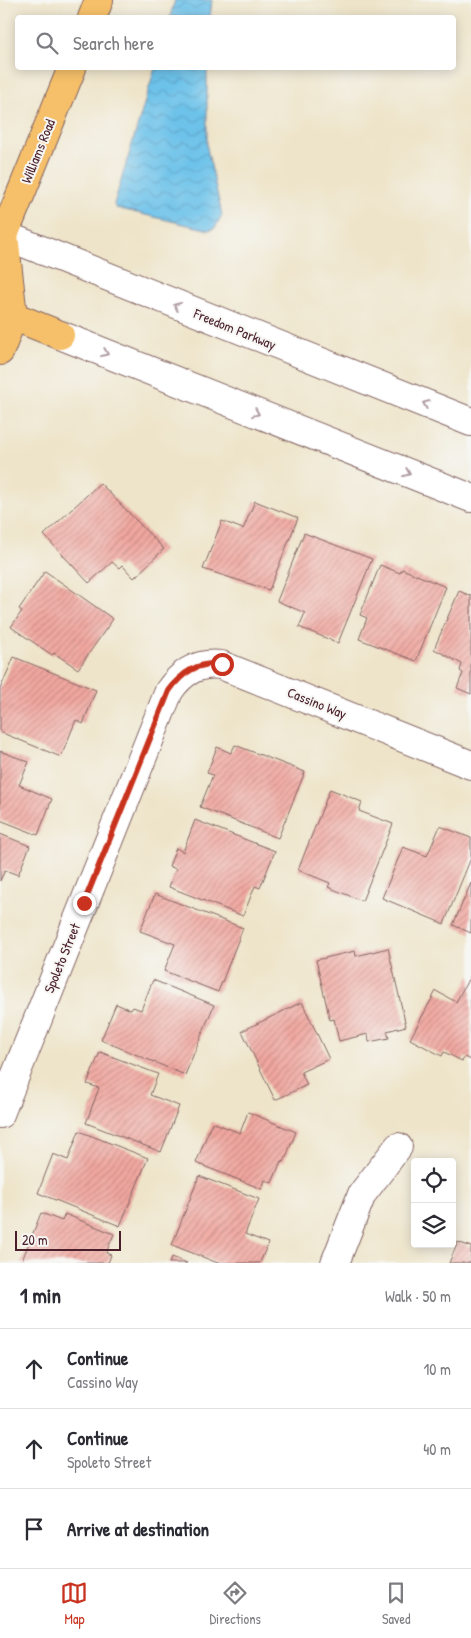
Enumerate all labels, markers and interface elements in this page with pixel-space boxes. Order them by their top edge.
search box [15,15,456,70]
icon: search [33,29,61,57]
text: Search here [73,30,154,56]
street label: Williams Road [16,115,59,186]
one-way arrow [173,301,182,312]
street label: Freedom Parkway [190,303,279,355]
one-way arrow [100,347,109,357]
one-way arrow [422,400,431,411]
one-way arrow [251,407,260,417]
one-way arrow [402,467,411,477]
route start [211,653,234,676]
street label: Cassino Way [284,682,350,724]
route end [73,892,96,915]
street label: Spoleto Street [39,920,85,996]
map controls [411,1158,456,1248]
button: locate [411,1158,456,1203]
button: layers [411,1203,456,1248]
scale bar [15,1228,121,1251]
text: 20 m [22,1230,48,1249]
text: 1 min [20,1281,61,1310]
text: Walk · 50 m [385,1285,451,1307]
text: Continue [67,1345,128,1371]
icon: ahead [20,1355,48,1383]
text: 10 m [423,1358,451,1380]
text: Cassino Way [67,1371,138,1393]
text: Continue [67,1425,128,1451]
icon: ahead [20,1435,48,1463]
text: 40 m [423,1438,451,1460]
text: Spoleto Street [67,1451,151,1473]
icon: arrive [20,1515,48,1543]
text: Arrive at destination [67,1516,209,1542]
tab: Map [60,1579,88,1628]
tab: Directions [209,1579,261,1628]
tab: Saved [382,1579,411,1628]

